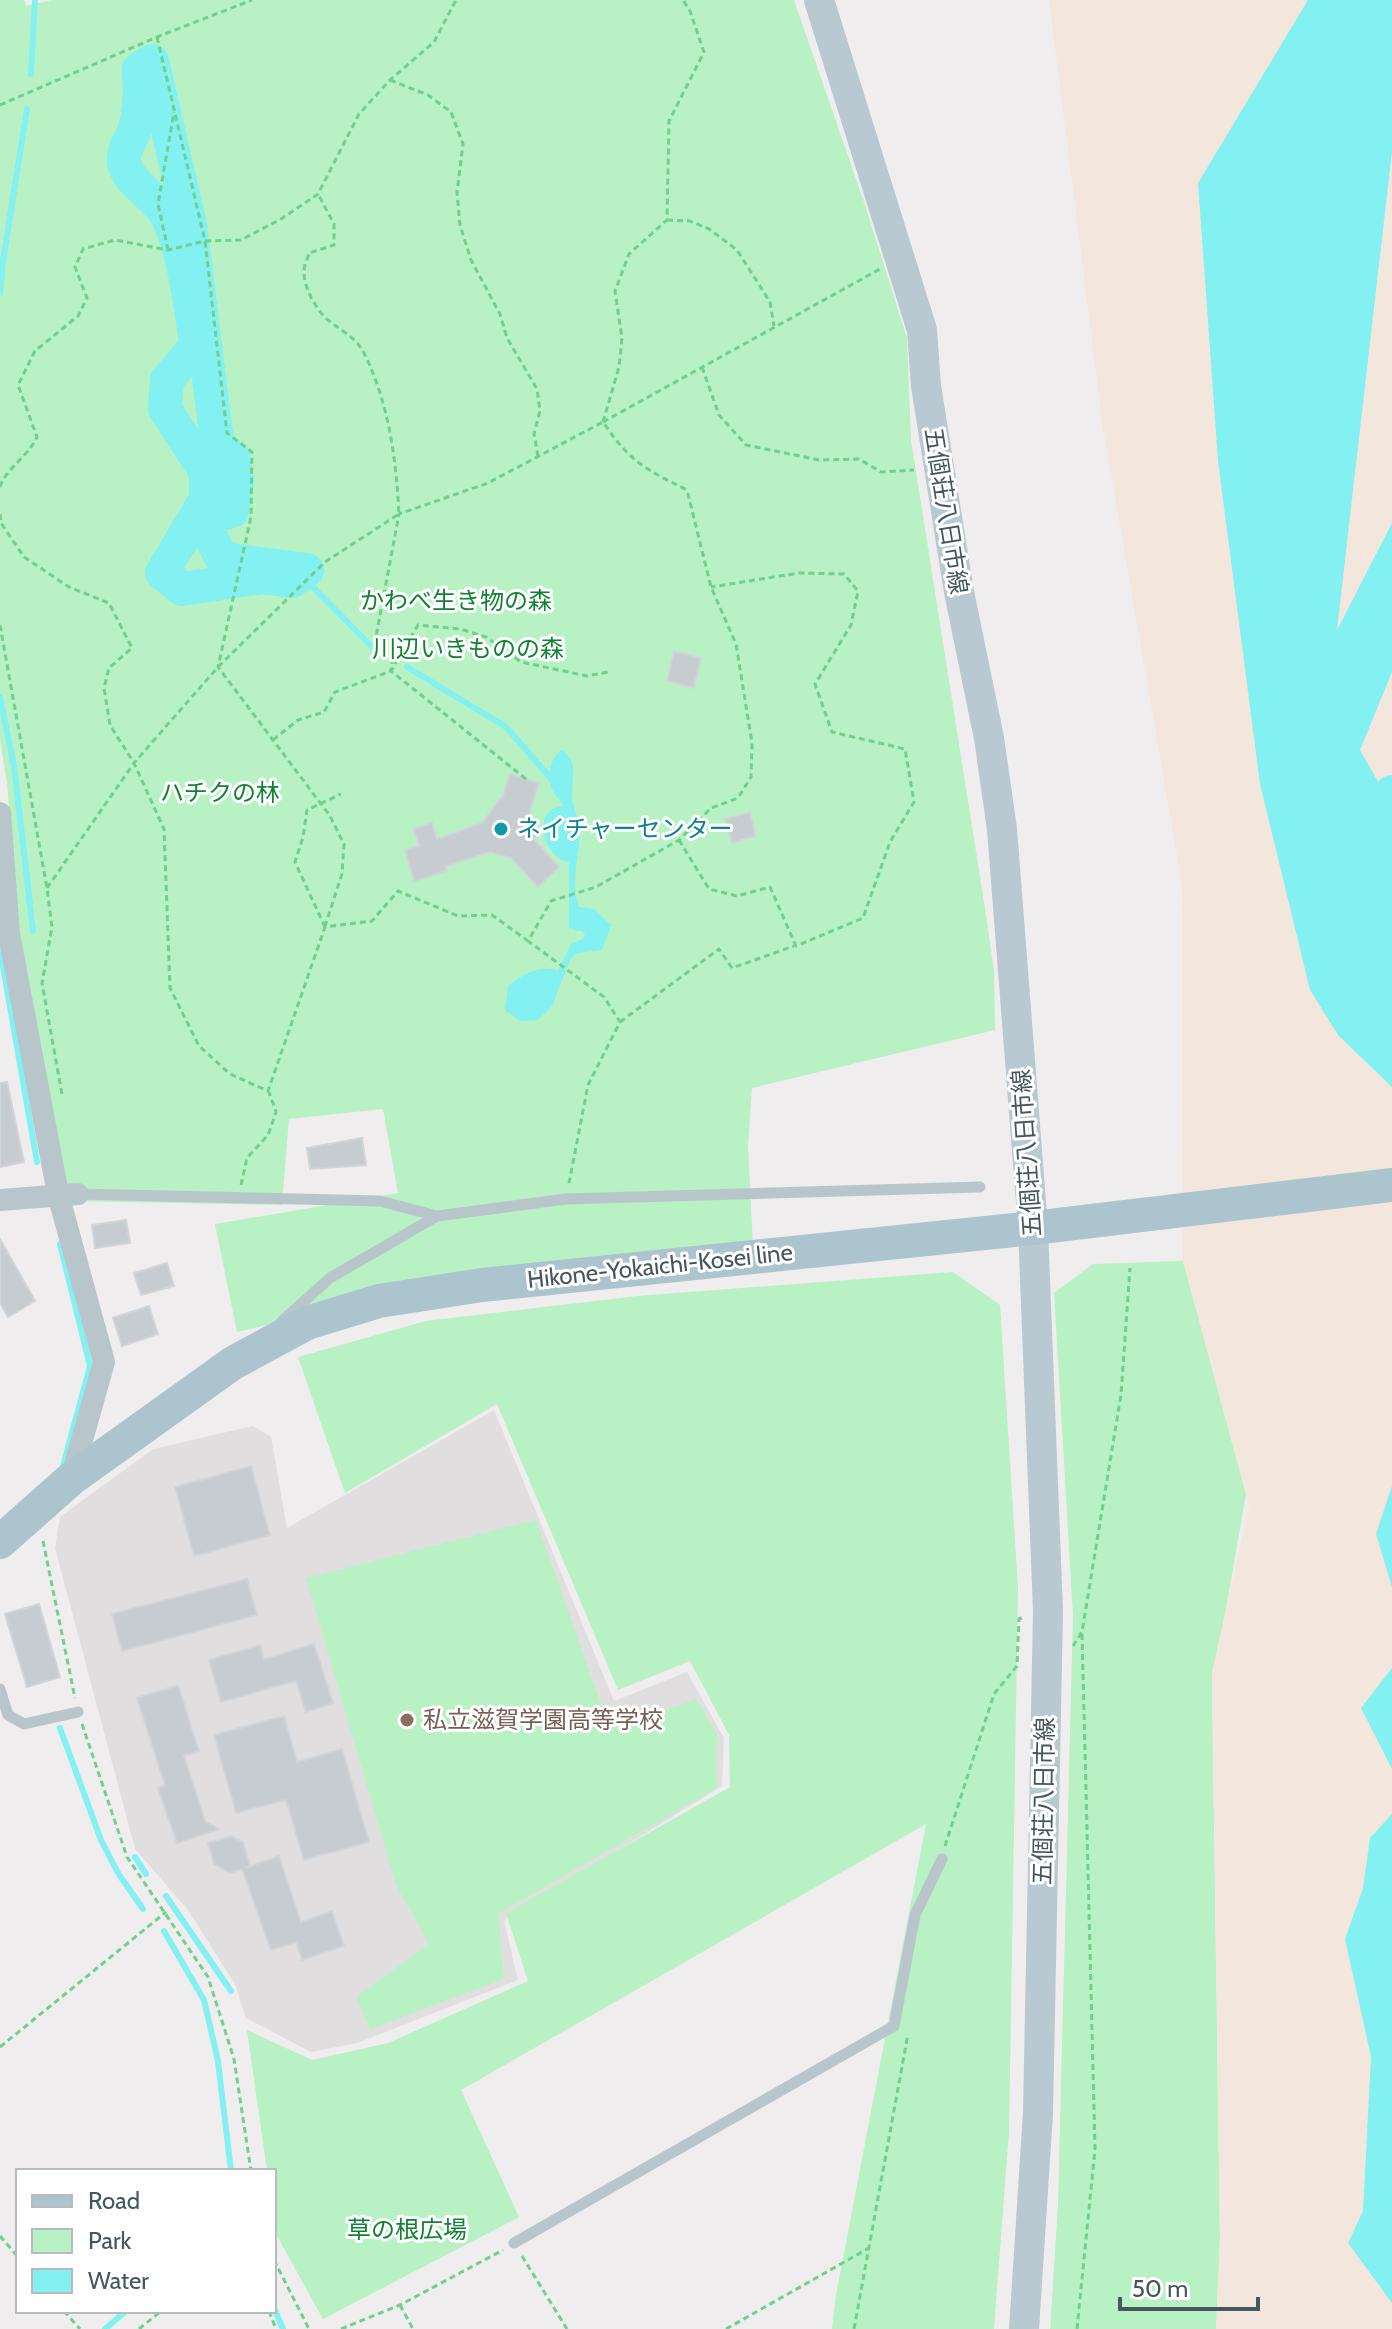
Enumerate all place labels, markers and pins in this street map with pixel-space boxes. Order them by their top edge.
place label: ネイチャーセンター [517,814,733,843]
marker: ネイチャーセンター [492,820,510,838]
place label: 私立滋賀学園高等学校 [423,1705,663,1734]
marker: 私立滋賀学園高等学校 [398,1711,416,1729]

